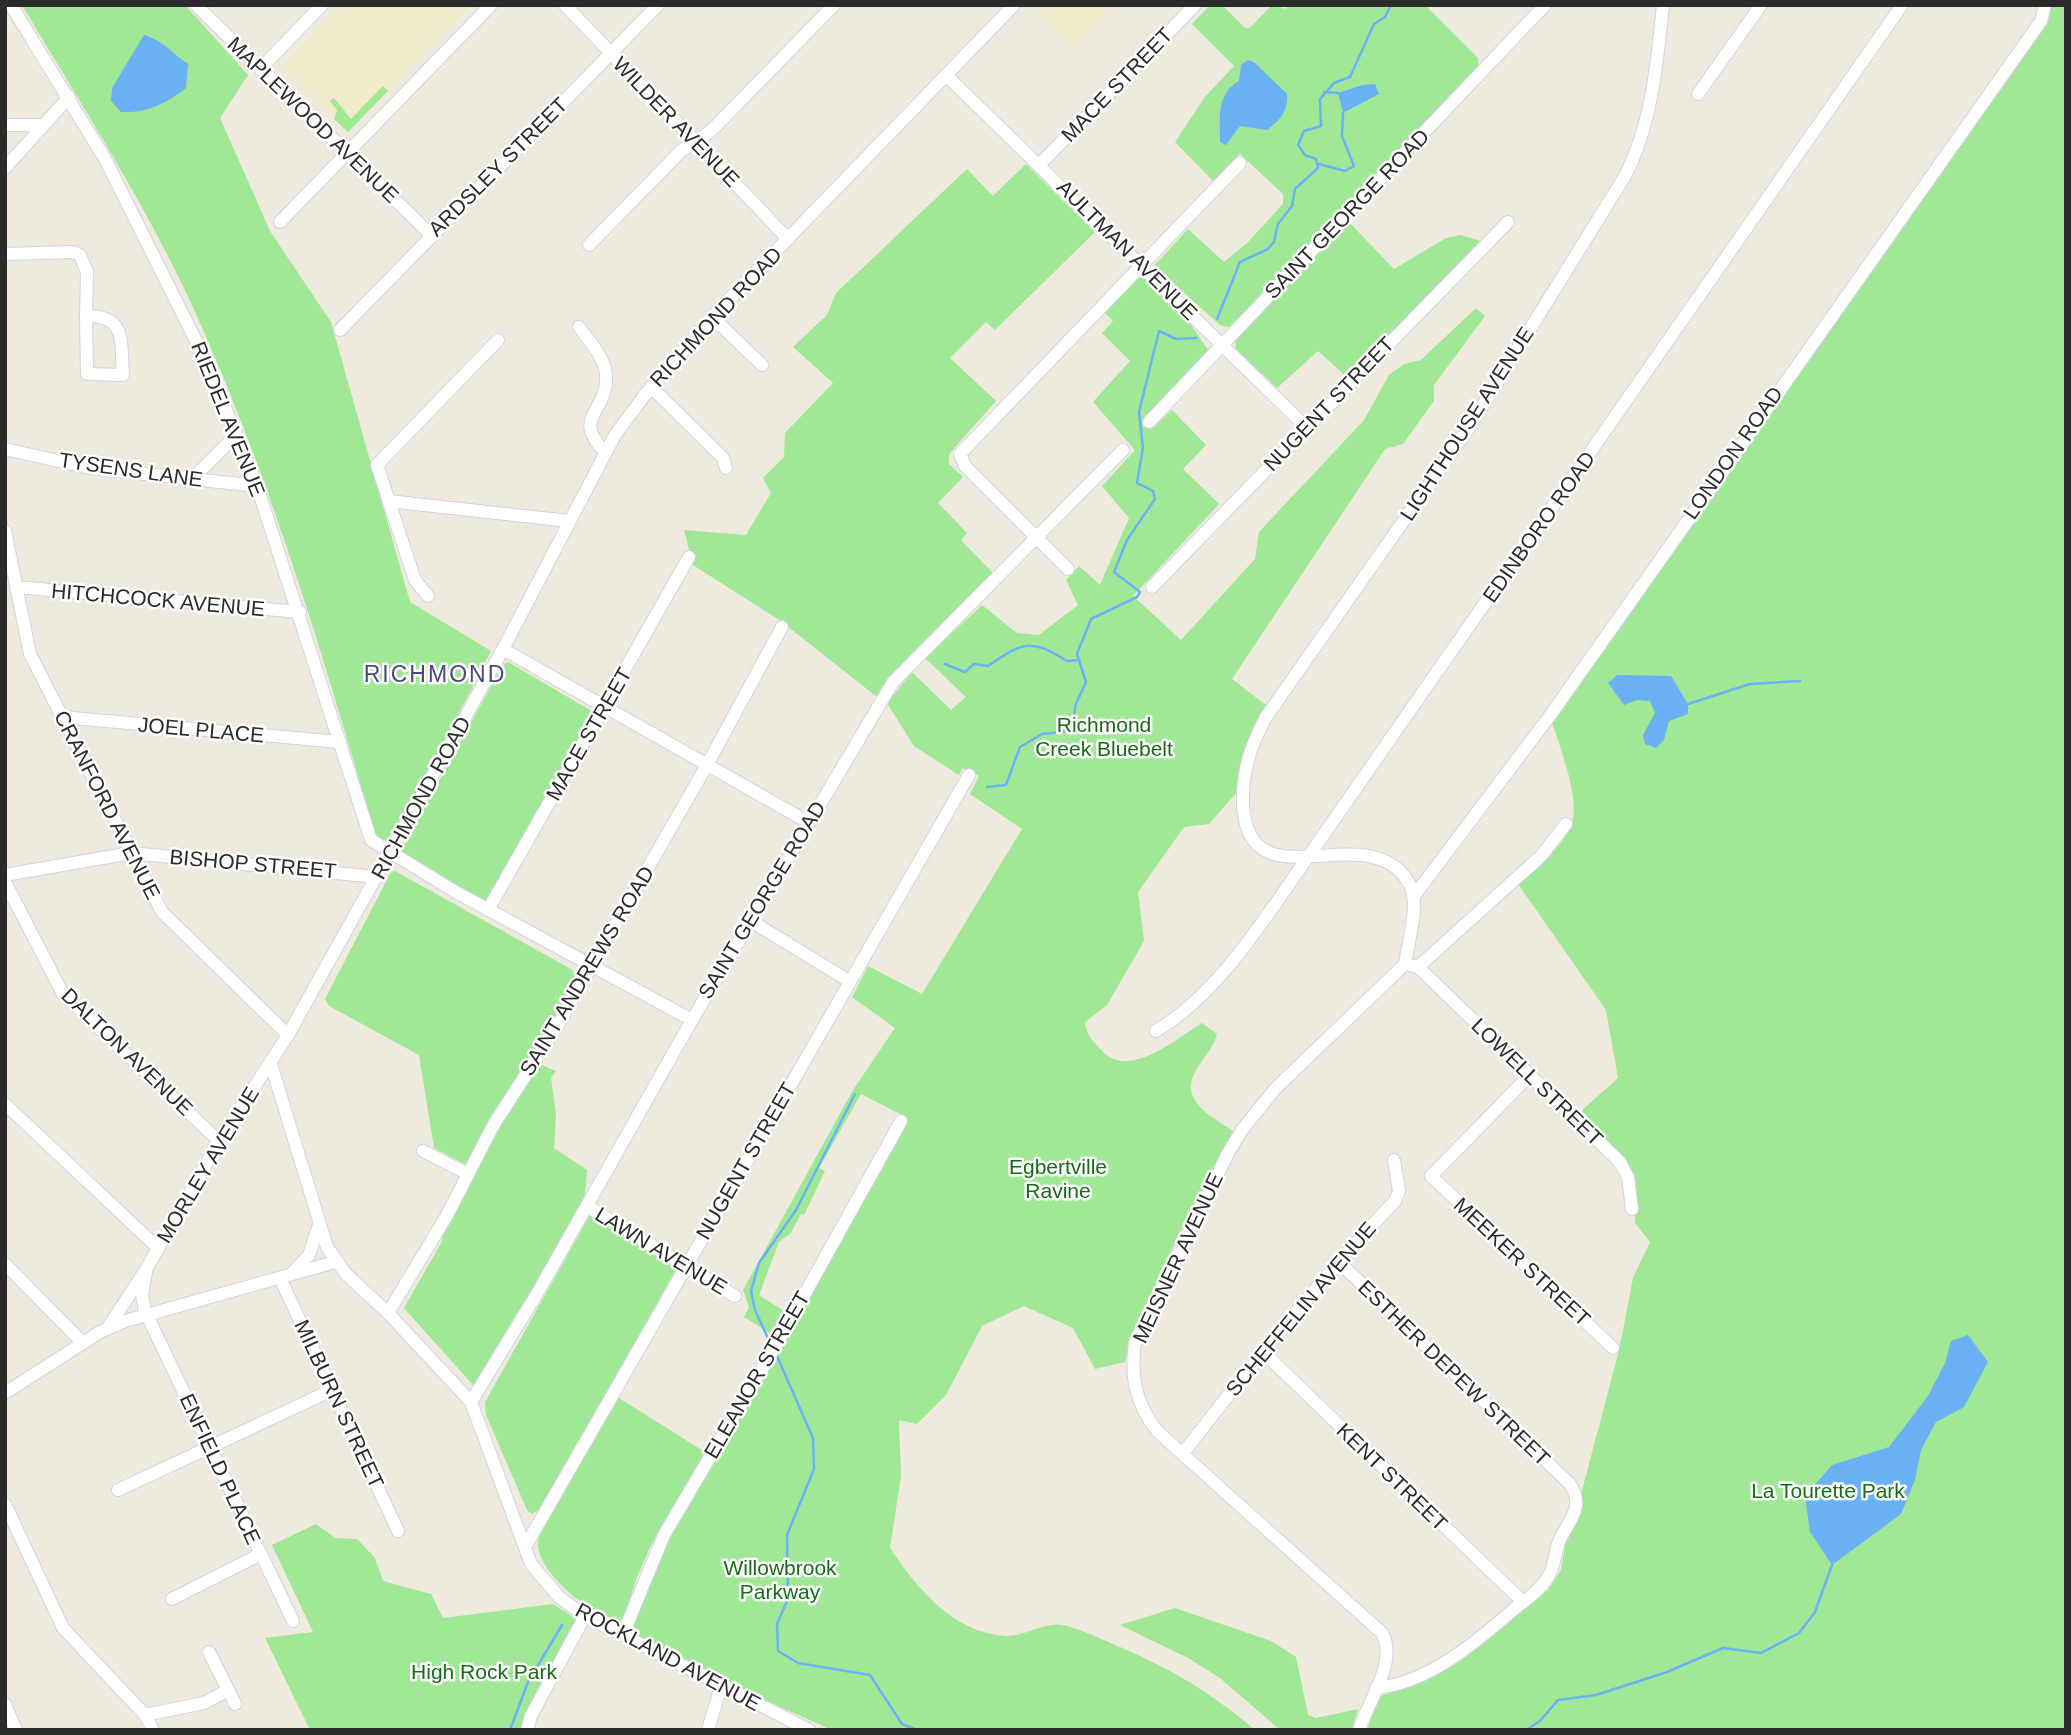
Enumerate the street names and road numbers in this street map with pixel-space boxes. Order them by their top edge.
street label: MACE STREET [1056,23,1177,146]
street label: MAPLEWOOD AVENUE [223,32,403,207]
street label: WILDER AVENUE [609,52,744,191]
street label: ARDSLEY STREET [424,93,572,241]
street label: SAINT GEORGE ROAD [1260,124,1433,303]
street label: AULTMAN AVENUE [1053,175,1202,324]
street label: RICHMOND ROAD [645,242,786,391]
street label: LIGHTHOUSE AVENUE [1395,323,1538,525]
street label: NUGENT STREET [1259,332,1398,475]
street label: RIEDEL AVENUE [187,338,270,499]
street label: LONDON ROAD [1678,382,1787,523]
street label: EDINBORO ROAD [1478,447,1599,606]
street label: TYSENS LANE [58,448,204,491]
street label: HITCHCOCK AVENUE [50,579,266,620]
street label: MACE STREET [541,663,636,804]
street label: CRANFORD AVENUE [50,707,165,903]
street label: JOEL PLACE [137,713,265,746]
street label: RICHMOND ROAD [366,713,475,883]
street label: SAINT GEORGE ROAD [694,797,830,1003]
street label: BISHOP STREET [169,845,338,882]
street label: SAINT ANDREWS ROAD [515,862,658,1080]
street label: DALTON AVENUE [57,983,197,1120]
street label: LOWELL STREET [1467,1013,1608,1150]
street label: NUGENT STREET [691,1078,800,1243]
street label: MORLEY AVENUE [152,1083,263,1247]
street label: MEISNER AVENUE [1128,1169,1227,1347]
street label: MEEKER STREET [1450,1193,1595,1331]
street label: LAWN AVENUE [591,1202,731,1299]
street label: SCHEFFELIN AVENUE [1221,1217,1380,1400]
street label: ESTHER DEPEW STREET [1354,1275,1555,1470]
street label: ELEANOR STREET [699,1287,814,1462]
street label: MILBURN STREET [290,1316,389,1492]
street label: ENFIELD PLACE [176,1390,265,1548]
street label: KENT STREET [1332,1418,1452,1535]
street label: ROCKLAND AVENUE [572,1598,765,1715]

